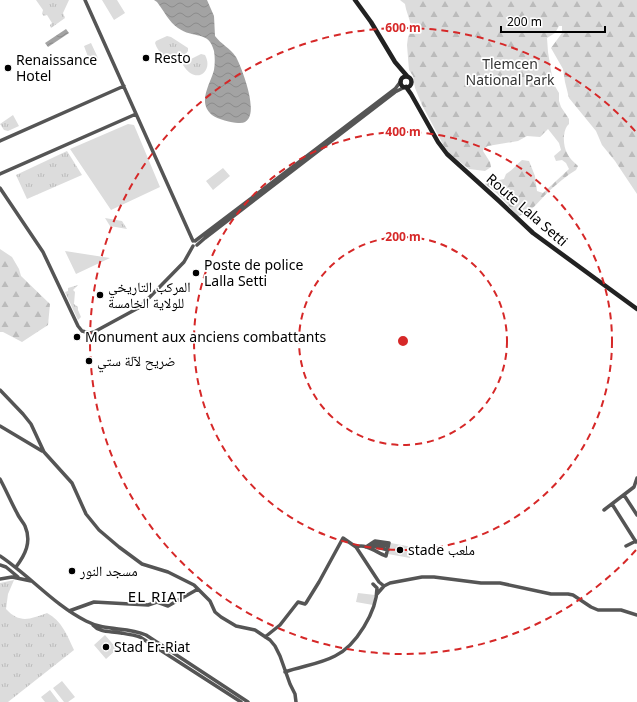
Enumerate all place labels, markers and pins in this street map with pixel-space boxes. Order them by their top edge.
place label: Resto [154,48,191,67]
place label: Renaissance Hotel [16,50,97,85]
marker: Resto [141,53,151,63]
marker: Renaissance Hotel [3,63,13,73]
place label: Poste de police Lalla Setti [204,255,303,290]
marker: Poste de police Lalla Setti [191,268,201,278]
place label: المركب التاريخي للولاية الخامسة [108,277,191,312]
marker: المركب التاريخي للولاية الخامسة [95,290,105,300]
place label: Monument aux anciens combattants [85,327,326,346]
marker: Monument aux anciens combattants [72,332,82,342]
centre of rings [396,334,410,348]
place label: ضريح لآلة ستي [97,351,175,373]
marker: ضريح لآلة ستي [84,356,94,366]
place label: stade ملعب [408,540,475,559]
marker: stade ملعب [395,545,405,555]
place label: مسجد النور [79,561,138,580]
marker: مسجد النور [67,566,77,576]
place label: Stad Er-Riat [114,637,190,656]
marker: Stad Er-Riat [101,642,111,652]

